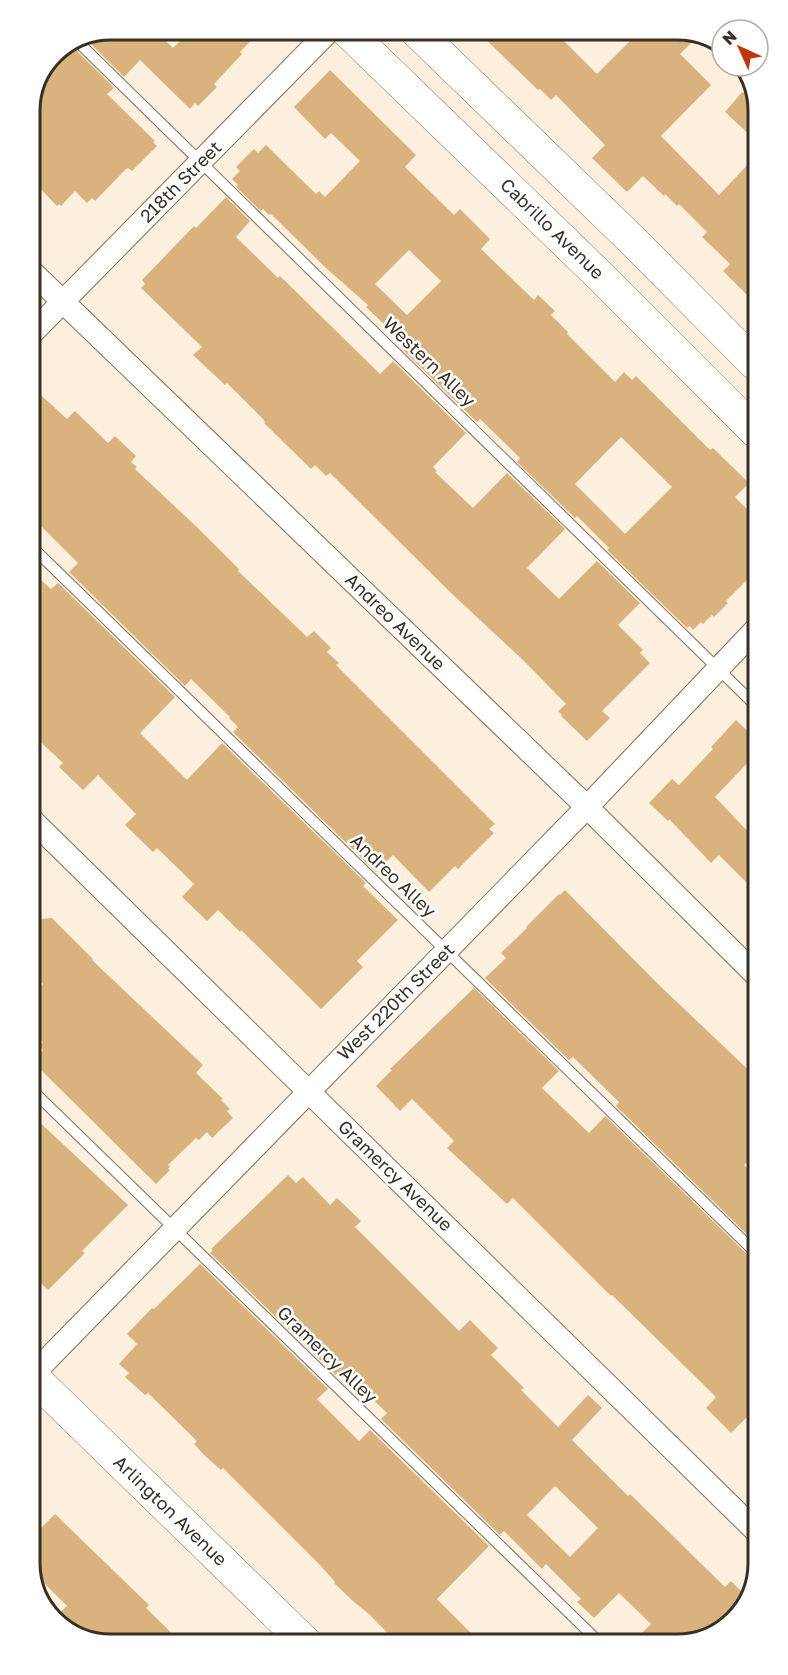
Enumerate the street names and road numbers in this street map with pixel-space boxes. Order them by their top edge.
street label: 218th Street [135,136,226,227]
street label: Cabrillo Avenue [496,173,609,283]
street label: Western Alley [379,312,480,411]
street label: Andreo Avenue [341,568,450,674]
street label: Andreo Alley [346,829,441,921]
street label: West 220th Street [332,938,458,1064]
street label: Gramercy Avenue [334,1115,457,1235]
street label: Gramercy Alley [273,1301,382,1407]
street label: Arlington Avenue [109,1451,232,1570]

